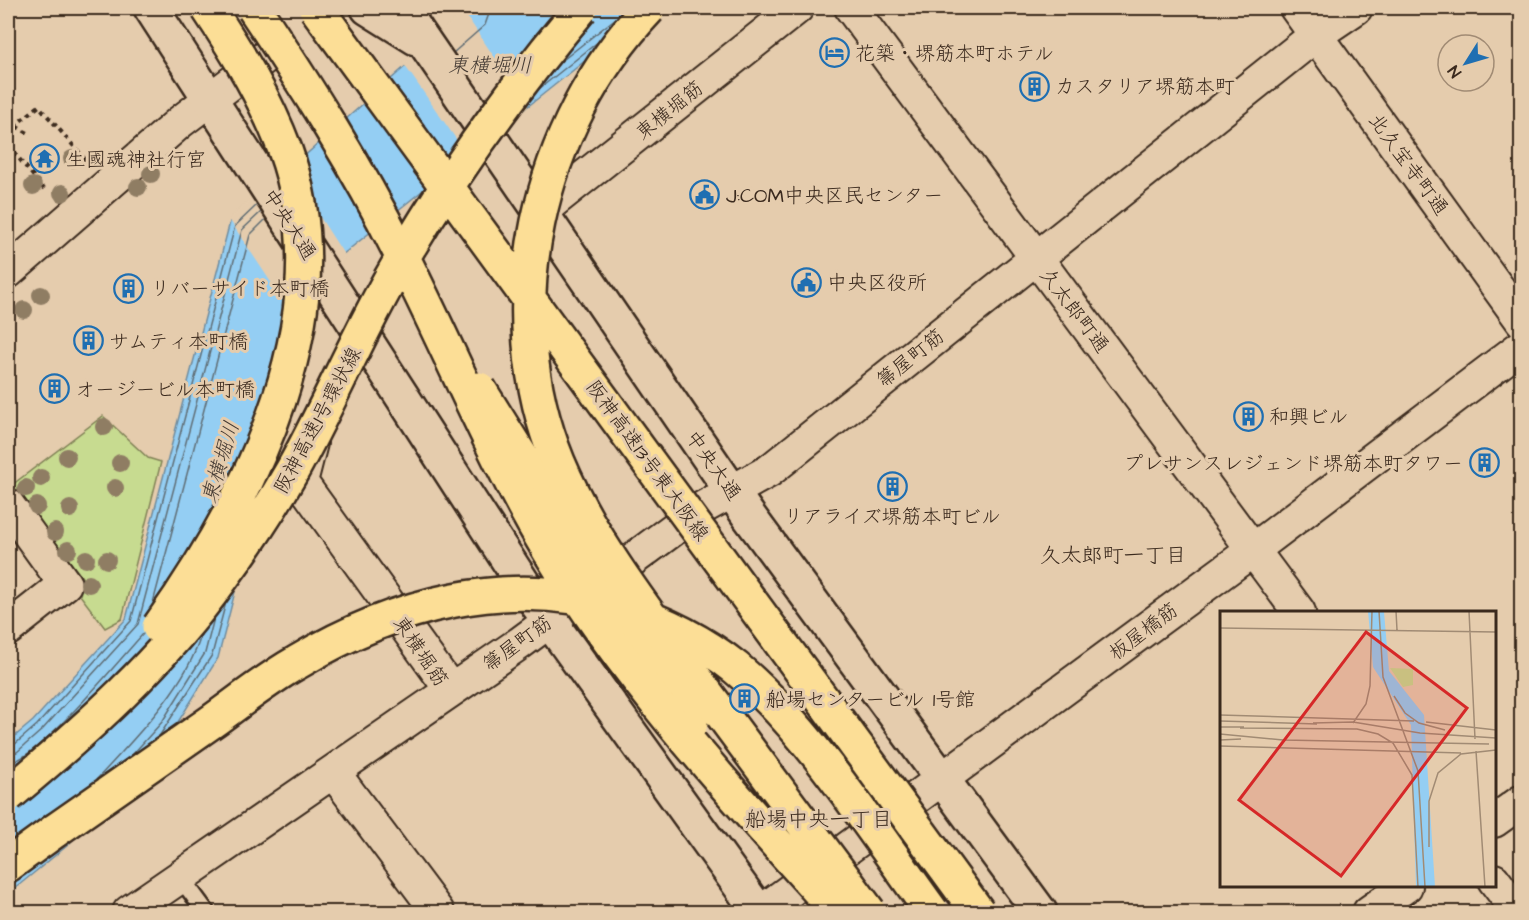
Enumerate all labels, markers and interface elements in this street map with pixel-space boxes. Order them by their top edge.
north arrow [1436,33,1496,93]
hotel icon: 花築・堺筋本町ホテル [818,37,850,69]
place label: 花築・堺筋本町ホテル [855,40,1054,68]
water label: 東横堀川 [448,51,532,80]
text: N [1443,61,1467,82]
building icon: カスタリア堺筋本町 [1018,70,1050,102]
place label: カスタリア堺筋本町 [1055,73,1235,101]
street label: 東横堀筋 [630,75,710,147]
street label: 北久宝寺町通 [1362,108,1455,221]
temple icon: 生國魂神社行宮 [29,143,61,175]
place label: 生國魂神社行宮 [66,146,206,174]
public building icon: J:COM中央区民センター [689,179,721,211]
place label: J:COM中央区民センター [726,182,943,210]
street label: 中央大通 [256,183,323,266]
street label: 久太郎町通 [1033,262,1115,359]
public building icon: 中央区役所 [790,266,822,298]
place label: 中央区役所 [827,269,927,297]
building icon: リバーサイド本町橋 [113,272,145,304]
place label: リバーサイド本町橋 [150,275,330,303]
street label: 箒屋町筋 [871,323,951,395]
building icon: サムティ本町橋 [72,325,104,357]
place label: サムティ本町橋 [109,328,248,356]
street label: 阪神高速1号環状線 [267,342,368,499]
building icon: オージービル本町橋 [38,373,70,405]
street label: 阪神高速13号東大阪線 [579,374,715,547]
place label: オージービル本町橋 [75,376,255,404]
building icon: 和興ビル [1232,400,1264,432]
place label: 和興ビル [1269,403,1349,431]
water label: 東横堀川 [194,418,247,507]
street label: 中央大通 [679,425,748,506]
building icon: プレサンスレジェンド堺筋本町タワー [1468,447,1500,479]
place label: プレサンスレジェンド堺筋本町タワー [1123,450,1463,478]
building icon: リアライズ堺筋本町ビル [876,470,908,502]
place label: リアライズ堺筋本町ビル [783,503,1001,531]
district label: 久太郎町一丁目 [1040,541,1187,570]
street label: 板屋橋筋 [1103,597,1184,667]
street label: 箒屋町筋 [477,609,558,679]
street label: 東横堀筋 [386,611,454,693]
inset map [1220,611,1496,887]
building icon: 船場センタービル 1号館 [729,683,761,715]
place label: 船場センタービル 1号館 [766,686,975,714]
district label: 船場中央一丁目 [746,805,893,834]

